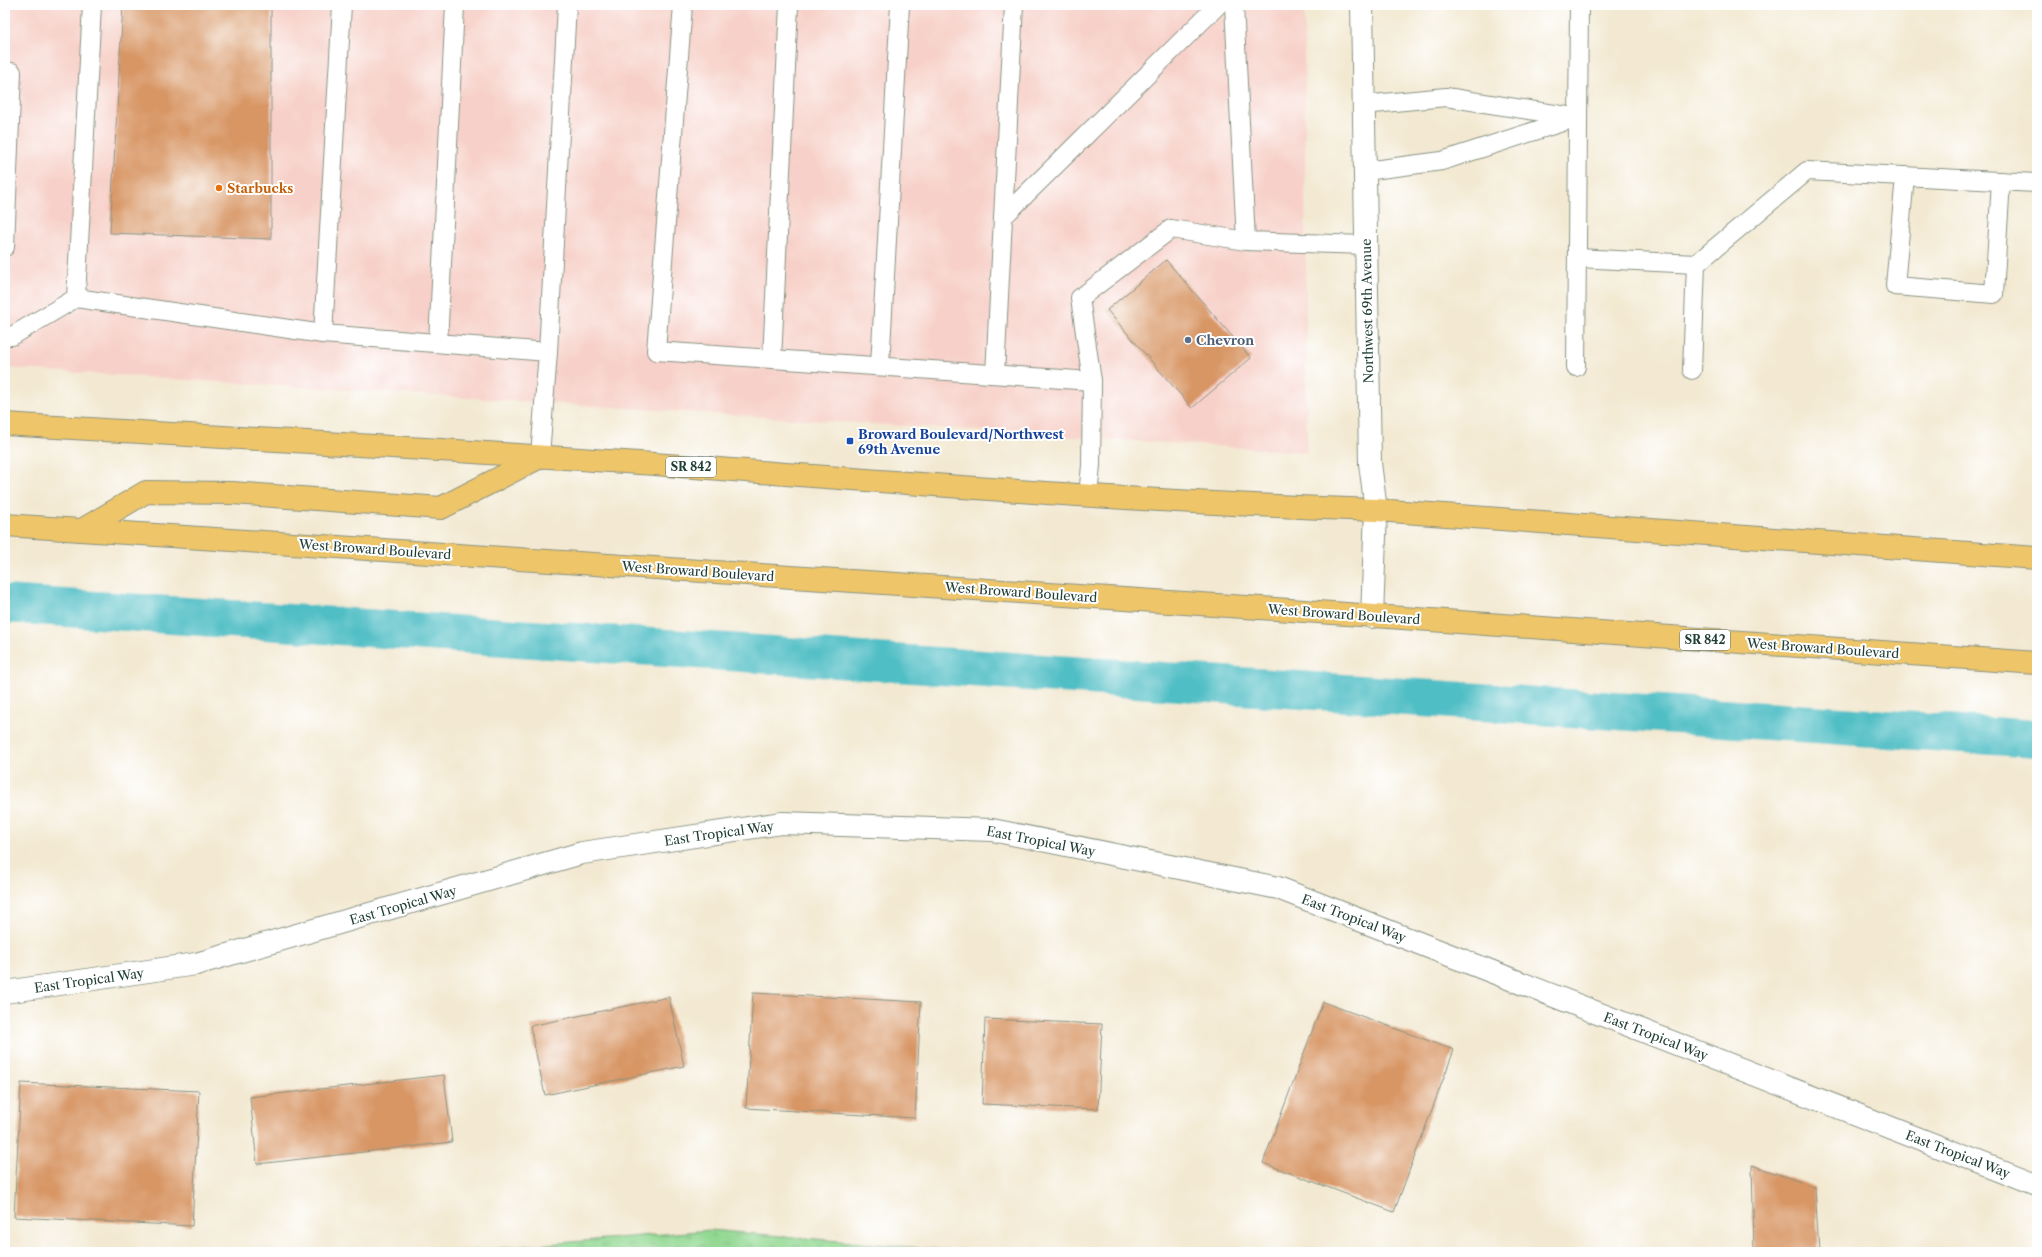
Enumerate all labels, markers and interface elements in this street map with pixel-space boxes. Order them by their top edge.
place label: Starbucks [227,180,293,196]
marker: Starbucks [214,183,224,193]
street label: Northwest 69th Avenue [1358,239,1376,383]
place label: Chevron [1196,332,1254,348]
marker: Chevron [1183,335,1193,345]
place label: Broward Boulevard/Northwest 69th Avenue [858,426,1064,457]
marker: Broward Boulevard/Northwest 69th Avenue [845,436,855,446]
road number: SR 842 [666,457,716,477]
street label: West Broward Boulevard [297,536,452,562]
street label: West Broward Boulevard [620,558,775,584]
street label: West Broward Boulevard [943,579,1098,605]
street label: West Broward Boulevard [1266,601,1421,627]
road number: SR 842 [1680,630,1730,650]
street label: West Broward Boulevard [1745,635,1900,661]
street label: East Tropical Way [663,817,776,849]
street label: East Tropical Way [985,823,1098,860]
street label: East Tropical Way [348,882,459,928]
street label: East Tropical Way [1299,891,1409,946]
street label: East Tropical Way [33,964,146,996]
street label: East Tropical Way [1601,1009,1711,1064]
street label: East Tropical Way [1903,1127,2013,1182]

